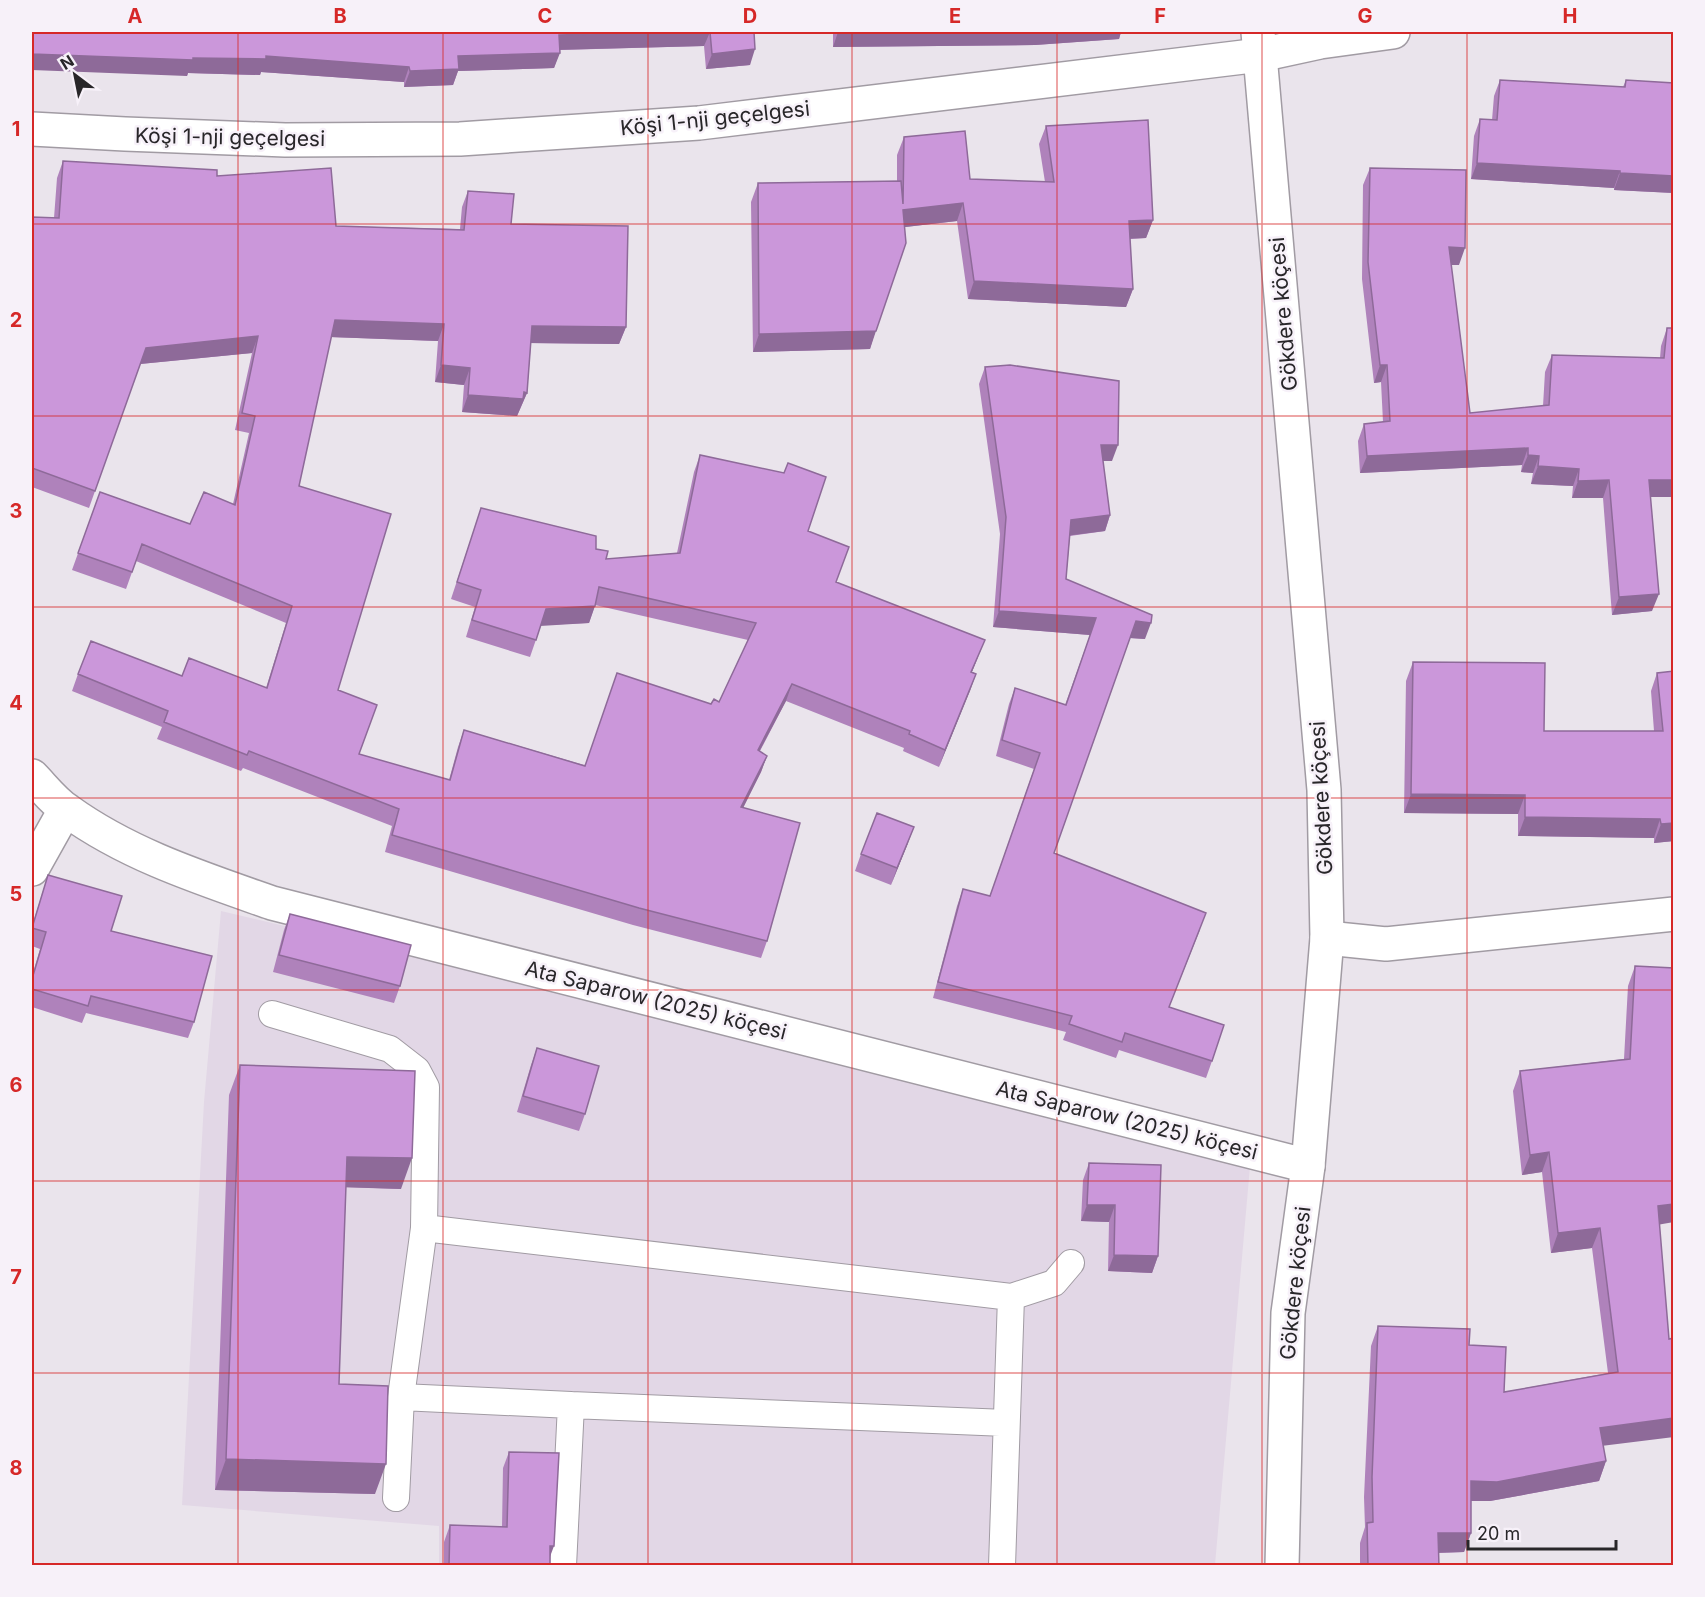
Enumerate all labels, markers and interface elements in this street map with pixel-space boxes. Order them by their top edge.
text: A [128,4,143,28]
text: B [333,4,347,28]
text: C [538,4,552,28]
text: D [743,4,757,28]
text: E [949,4,961,28]
text: F [1154,4,1166,28]
text: G [1357,4,1373,28]
text: H [1563,4,1577,28]
north arrow [45,45,105,105]
text: N [57,51,78,74]
street label: Köşi 1-nji geçelgesi [619,96,811,140]
text: 1 [12,117,20,141]
street label: Köşi 1-nji geçelgesi [135,123,325,151]
street label: Gökdere köçesi [1264,236,1302,392]
text: 2 [10,308,22,332]
text: 3 [10,499,22,523]
text: 4 [9,691,23,715]
street label: Gökdere köçesi [1304,720,1338,876]
text: 5 [10,882,22,906]
street label: Ata Saparow (2025) köçesi [523,955,789,1045]
text: 6 [10,1073,23,1097]
street label: Ata Saparow (2025) köçesi [994,1075,1260,1165]
street label: Gökdere köçesi [1275,1205,1315,1361]
text: 7 [10,1265,22,1289]
text: 8 [9,1456,23,1480]
scale bar [1468,1513,1616,1551]
text: 20 m [1477,1523,1520,1544]

